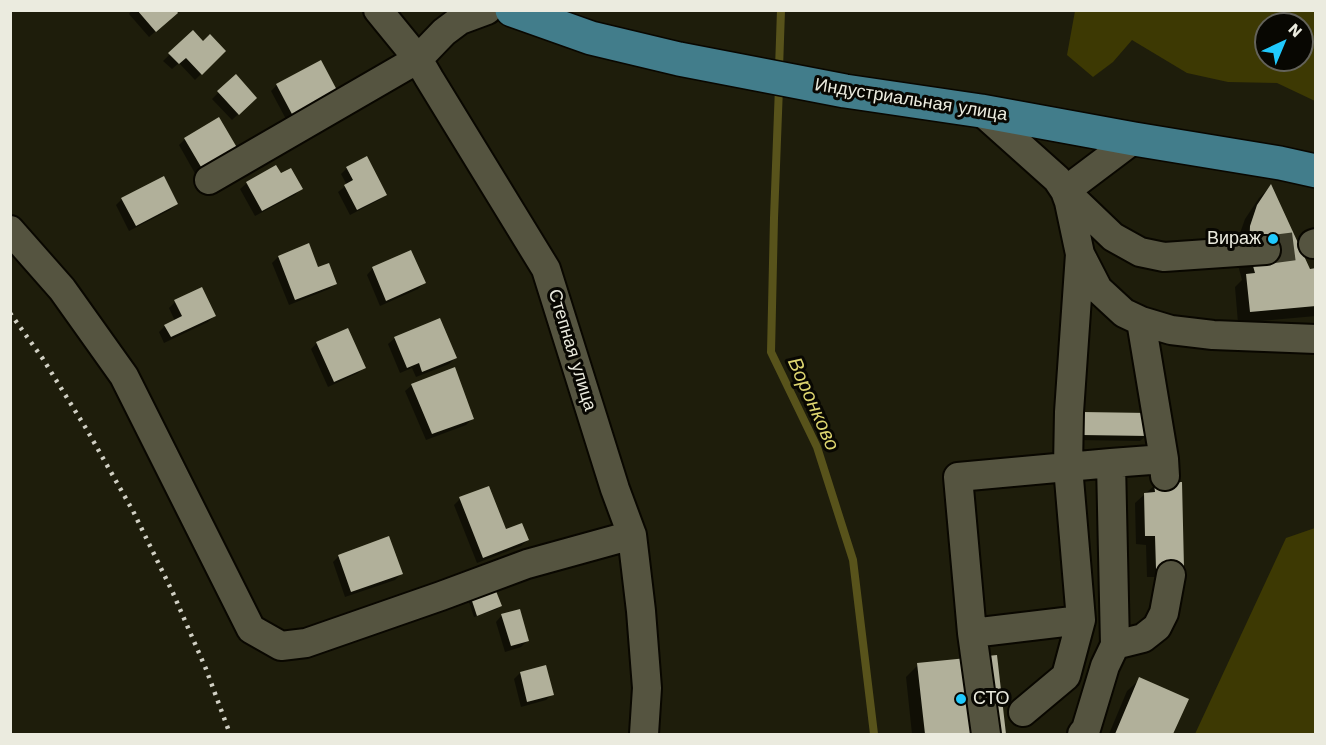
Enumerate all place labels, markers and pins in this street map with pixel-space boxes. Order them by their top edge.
place label: Вираж [1207,228,1261,250]
marker: Вираж [1266,232,1280,246]
place label: СТО [973,688,1010,710]
marker: СТО [954,692,968,706]

